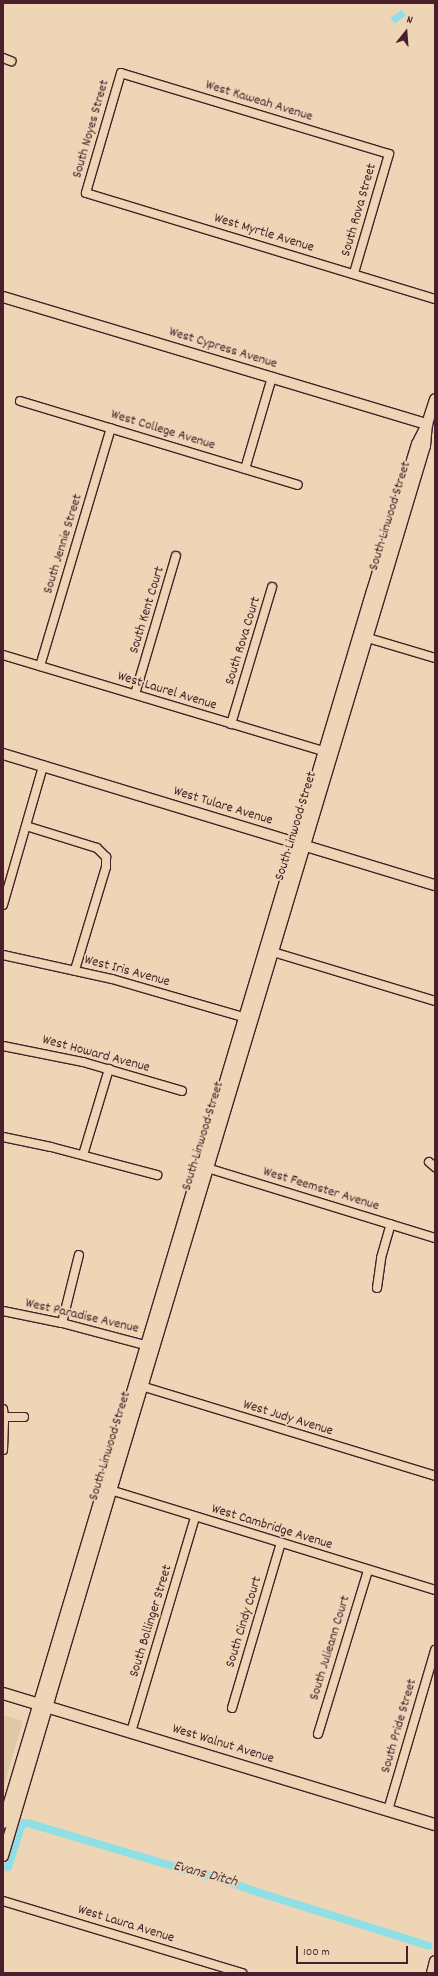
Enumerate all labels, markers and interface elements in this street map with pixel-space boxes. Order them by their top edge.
north arrow [386,12,426,52]
text: N [405,12,414,29]
street label: West Kaweah Avenue [203,77,315,125]
street label: South Noyes Street [69,78,113,180]
street label: South Rova Street [338,162,380,258]
street label: West Myrtle Avenue [212,210,316,256]
street label: West Cypress Avenue [167,324,279,372]
street label: West College Avenue [109,406,217,454]
street label: South Linwood Street [365,459,415,573]
street label: South Jennie Street [40,492,86,596]
street label: South Kent Court [126,564,168,656]
street label: South Rova Court [222,595,264,687]
street label: West Laurel Avenue [115,668,219,714]
street label: South Linwood Street [271,769,321,883]
street label: West Tulare Avenue [171,783,275,829]
street label: West Iris Avenue [82,952,172,990]
street label: West Howard Avenue [40,1032,152,1076]
street label: South Linwood Street [178,1079,228,1193]
street label: West Feemster Avenue [261,1163,381,1215]
street label: West Paradise Avenue [24,1295,140,1337]
street label: South Linwood Street [85,1389,135,1503]
street label: West Judy Avenue [241,1396,335,1440]
street label: West Cambridge Avenue [209,1501,335,1553]
street label: South Bollinger Street [126,1563,176,1679]
street label: South Cindy Court [222,1575,266,1669]
street label: South Julieann Court [306,1594,354,1702]
street label: South Pride Street [378,1677,420,1775]
street label: West Walnut Avenue [170,1721,276,1767]
water label: Evans Ditch [171,1858,239,1892]
street label: West Laura Avenue [76,1901,176,1947]
scale bar [298,1938,410,1964]
text: 100 m [303,1944,330,1961]

